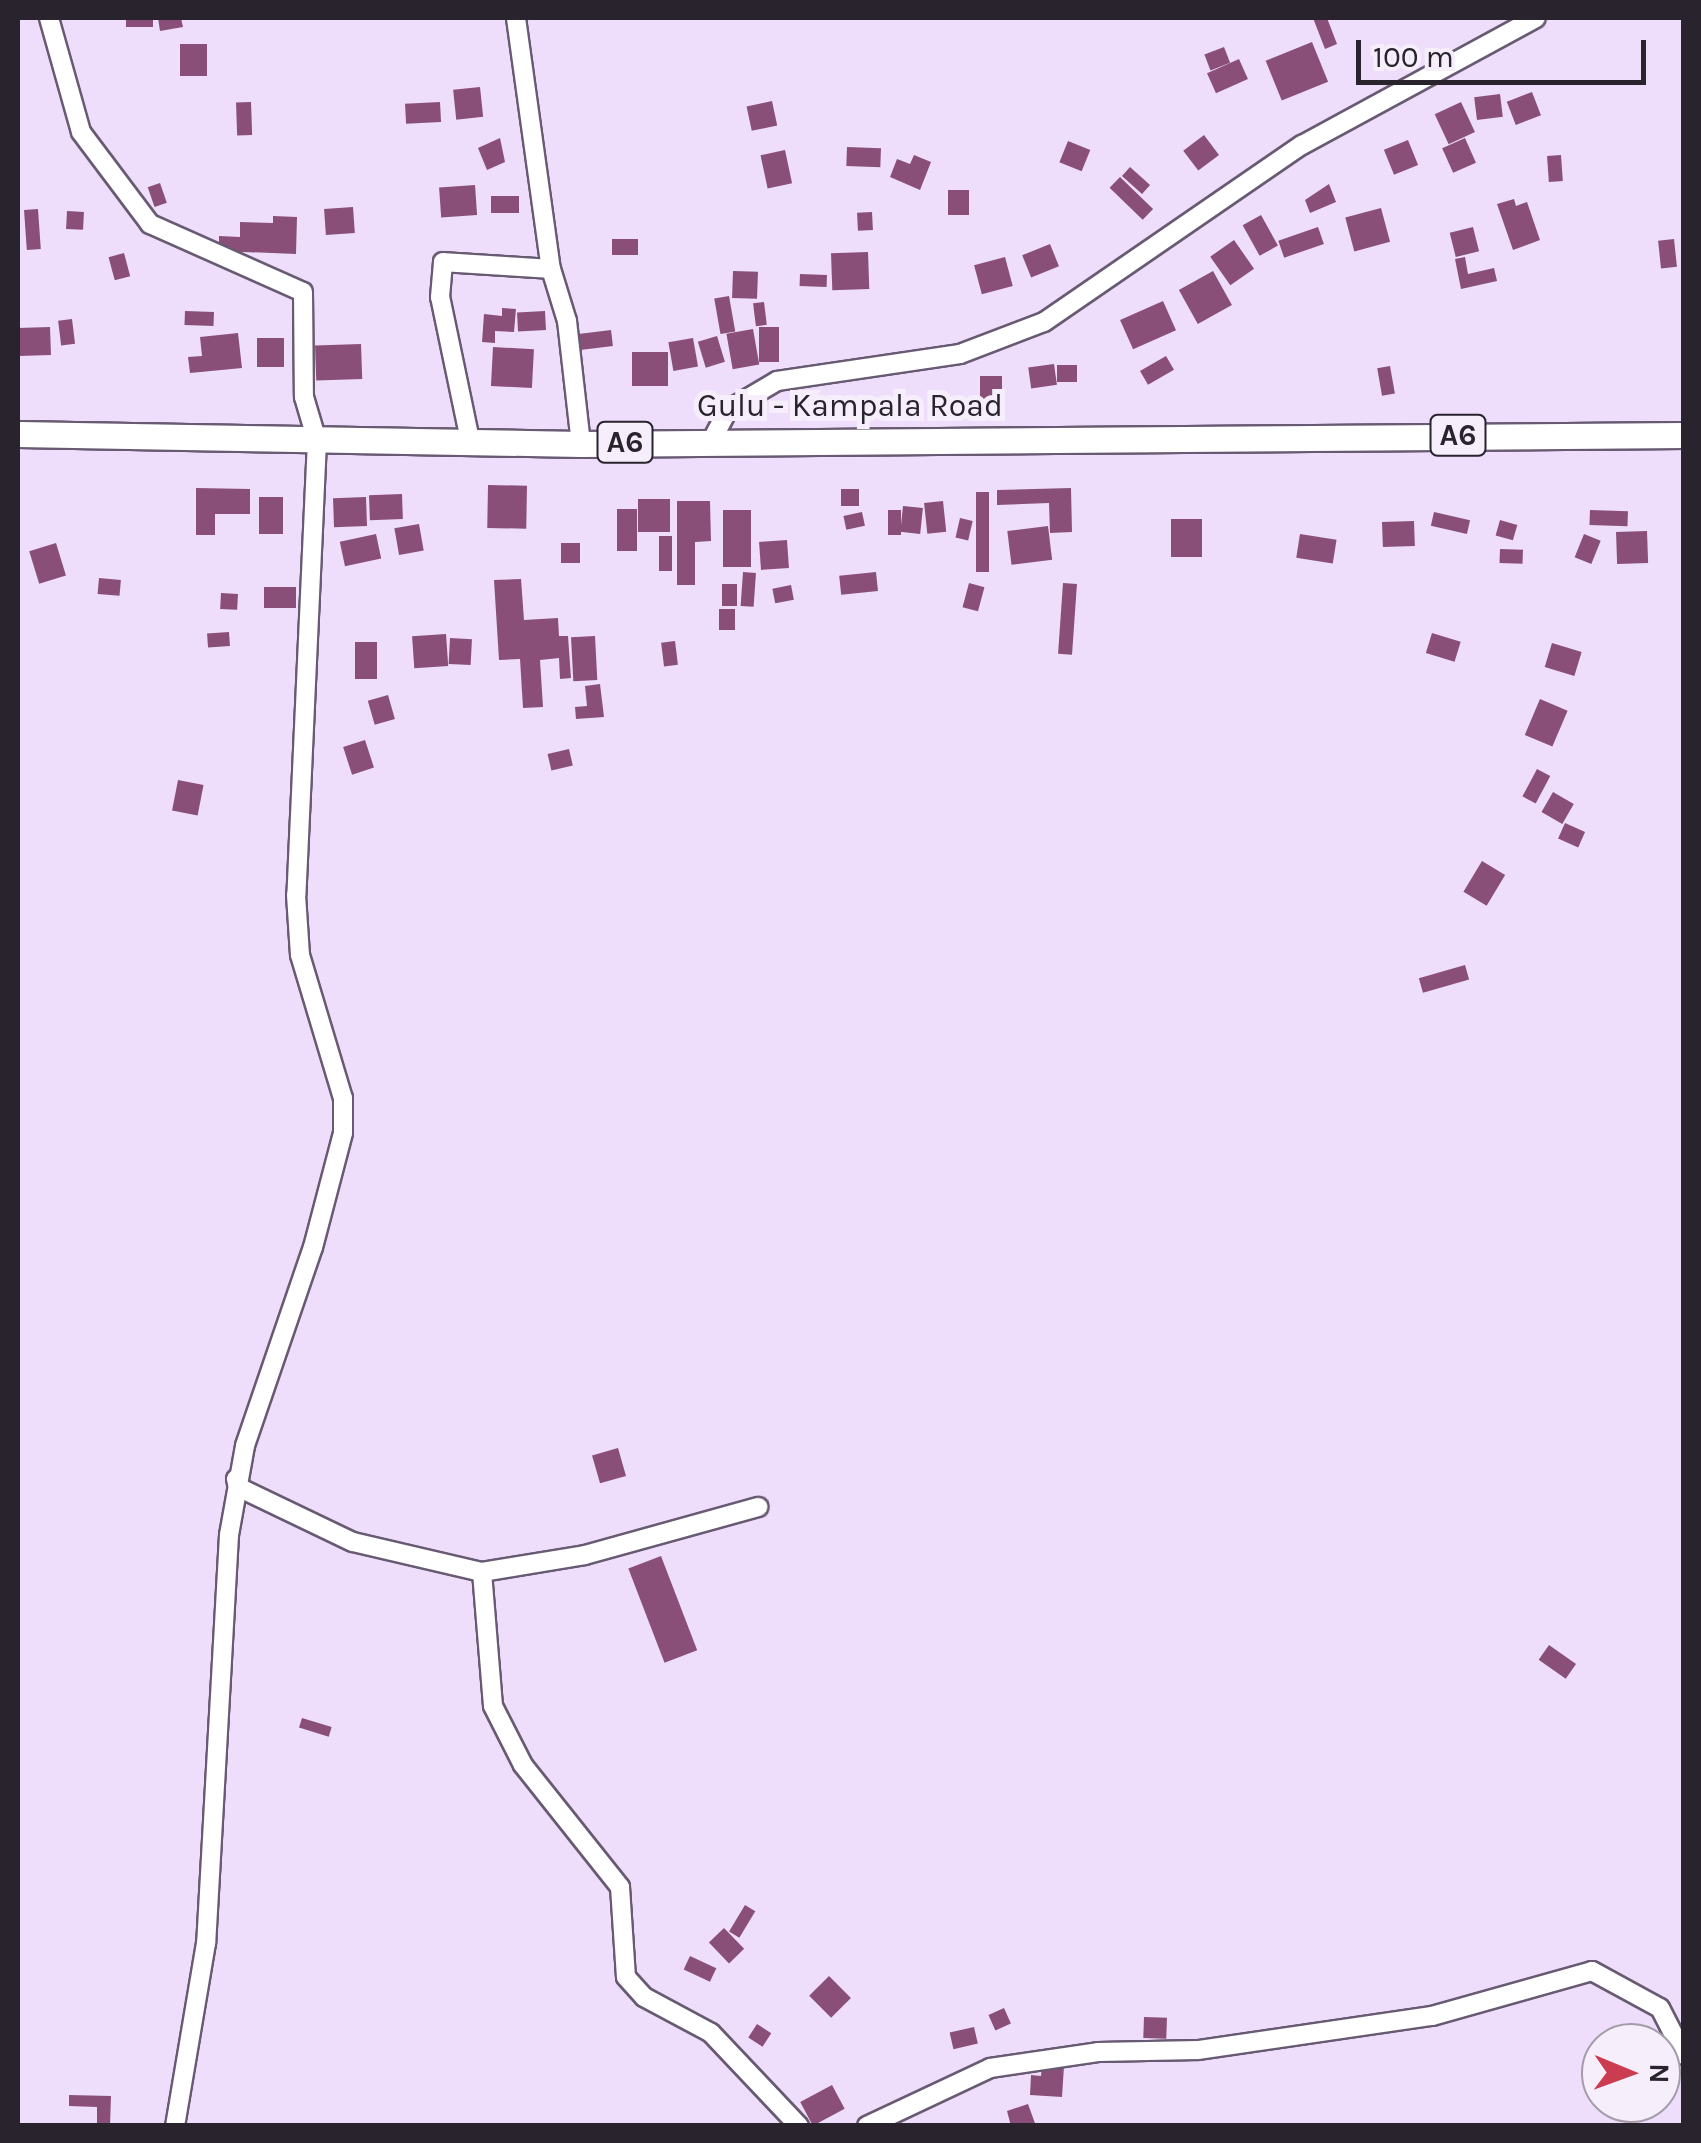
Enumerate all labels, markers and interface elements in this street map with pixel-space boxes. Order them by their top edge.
scale bar [1361,20,1651,82]
text: 100 m [1373,39,1454,75]
street label: Gulu - Kampala Road [697,387,1003,425]
road number: A6 [1428,410,1488,460]
road number: A6 [595,417,655,467]
north arrow [1581,2023,1681,2123]
text: N [1643,2063,1676,2084]

